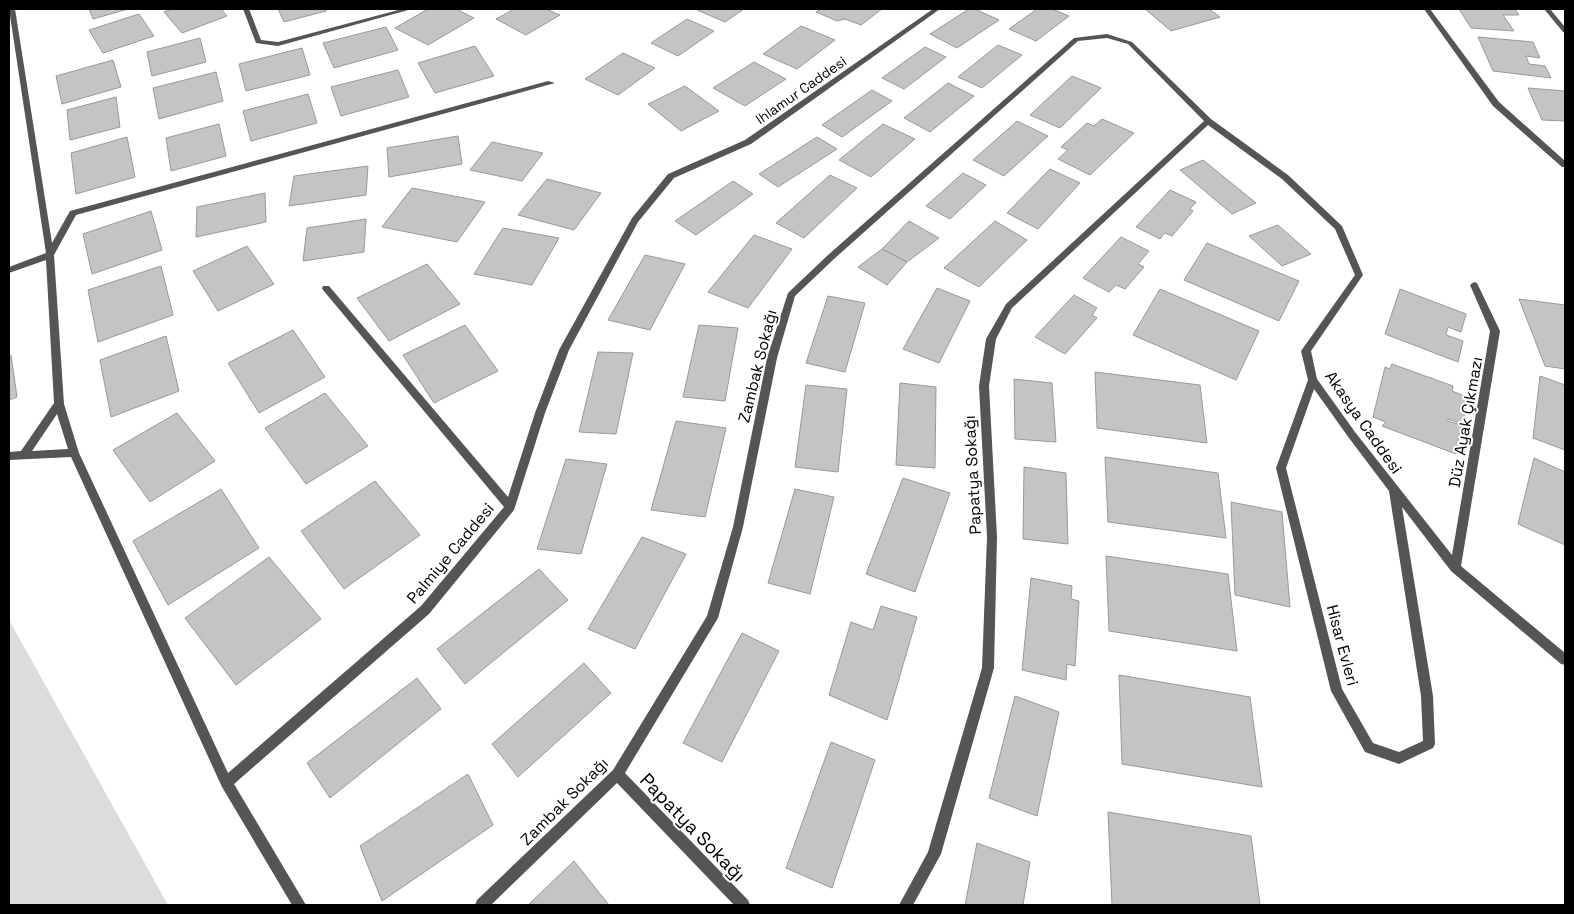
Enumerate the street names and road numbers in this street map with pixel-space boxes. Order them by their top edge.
street label: Ihlamur Caddesi [752,52,850,128]
street label: Zambak Sokağı [733,307,782,425]
street label: Düz Ayak Çıkmazı [1444,355,1487,489]
street label: Akasya Caddesi [1320,367,1407,478]
street label: Papatya Sokağı [959,415,986,535]
street label: Palmiye Caddesi [402,499,499,608]
street label: Hisar Evleri [1322,602,1363,688]
street label: Zambak Sokağı [516,753,613,850]
street label: Papatya Sokağı [634,768,751,887]

